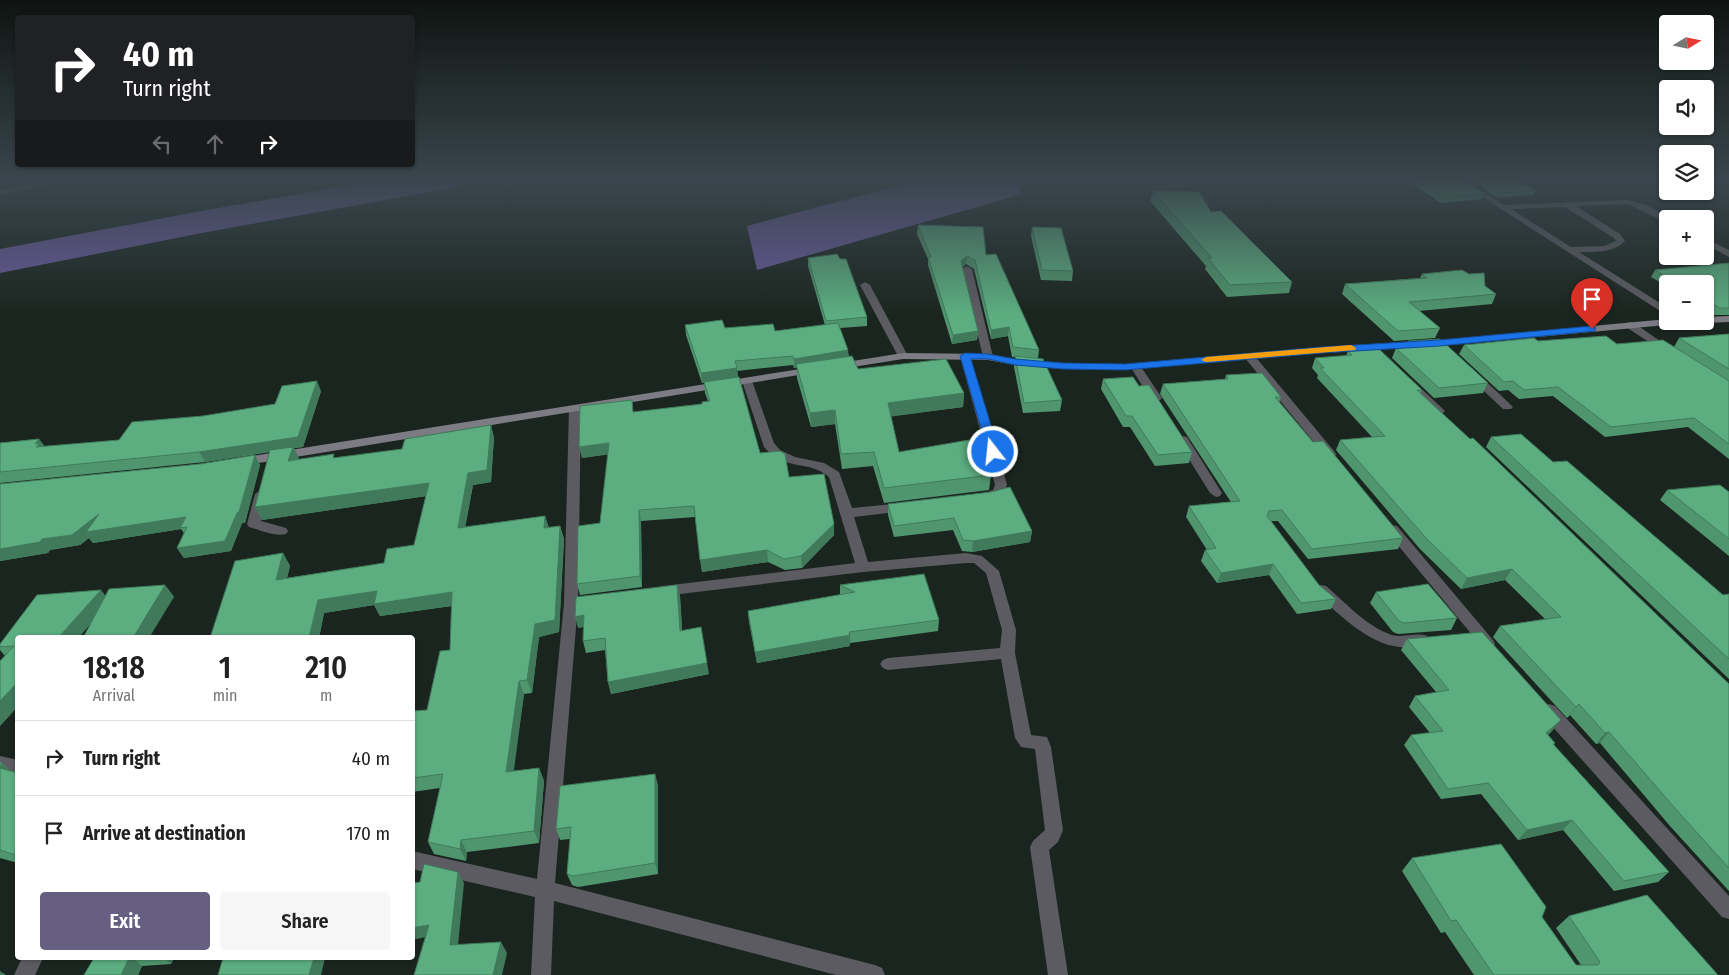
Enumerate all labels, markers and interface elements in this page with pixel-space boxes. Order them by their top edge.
north arrow [1659,15,1714,70]
map controls [1659,15,1714,330]
text: 40 m [123,33,194,75]
icon: right [40,35,105,100]
text: Turn right [123,75,211,102]
button: sound [1659,80,1714,135]
icon: left [148,130,176,158]
icon: ahead [201,130,229,158]
icon: right [254,130,282,158]
button: layers [1659,145,1714,200]
button: + [1659,210,1714,265]
button: − [1659,275,1714,330]
pin [1571,278,1613,329]
icon: arrive [1578,285,1606,313]
position arrow [966,425,1018,477]
text: 18:18 [83,650,145,686]
text: 1 [219,650,231,686]
text: 210 [305,650,347,686]
text: Arrival [93,686,135,705]
text: min [213,686,237,705]
text: m [320,686,332,705]
icon: right [40,744,68,772]
text: Turn right [83,747,160,770]
text: 40 m [352,747,390,770]
icon: arrive [40,819,68,847]
text: Arrive at destination [83,822,246,845]
text: 170 m [346,822,390,845]
button: Exit [40,892,210,950]
button: Share [220,892,390,950]

